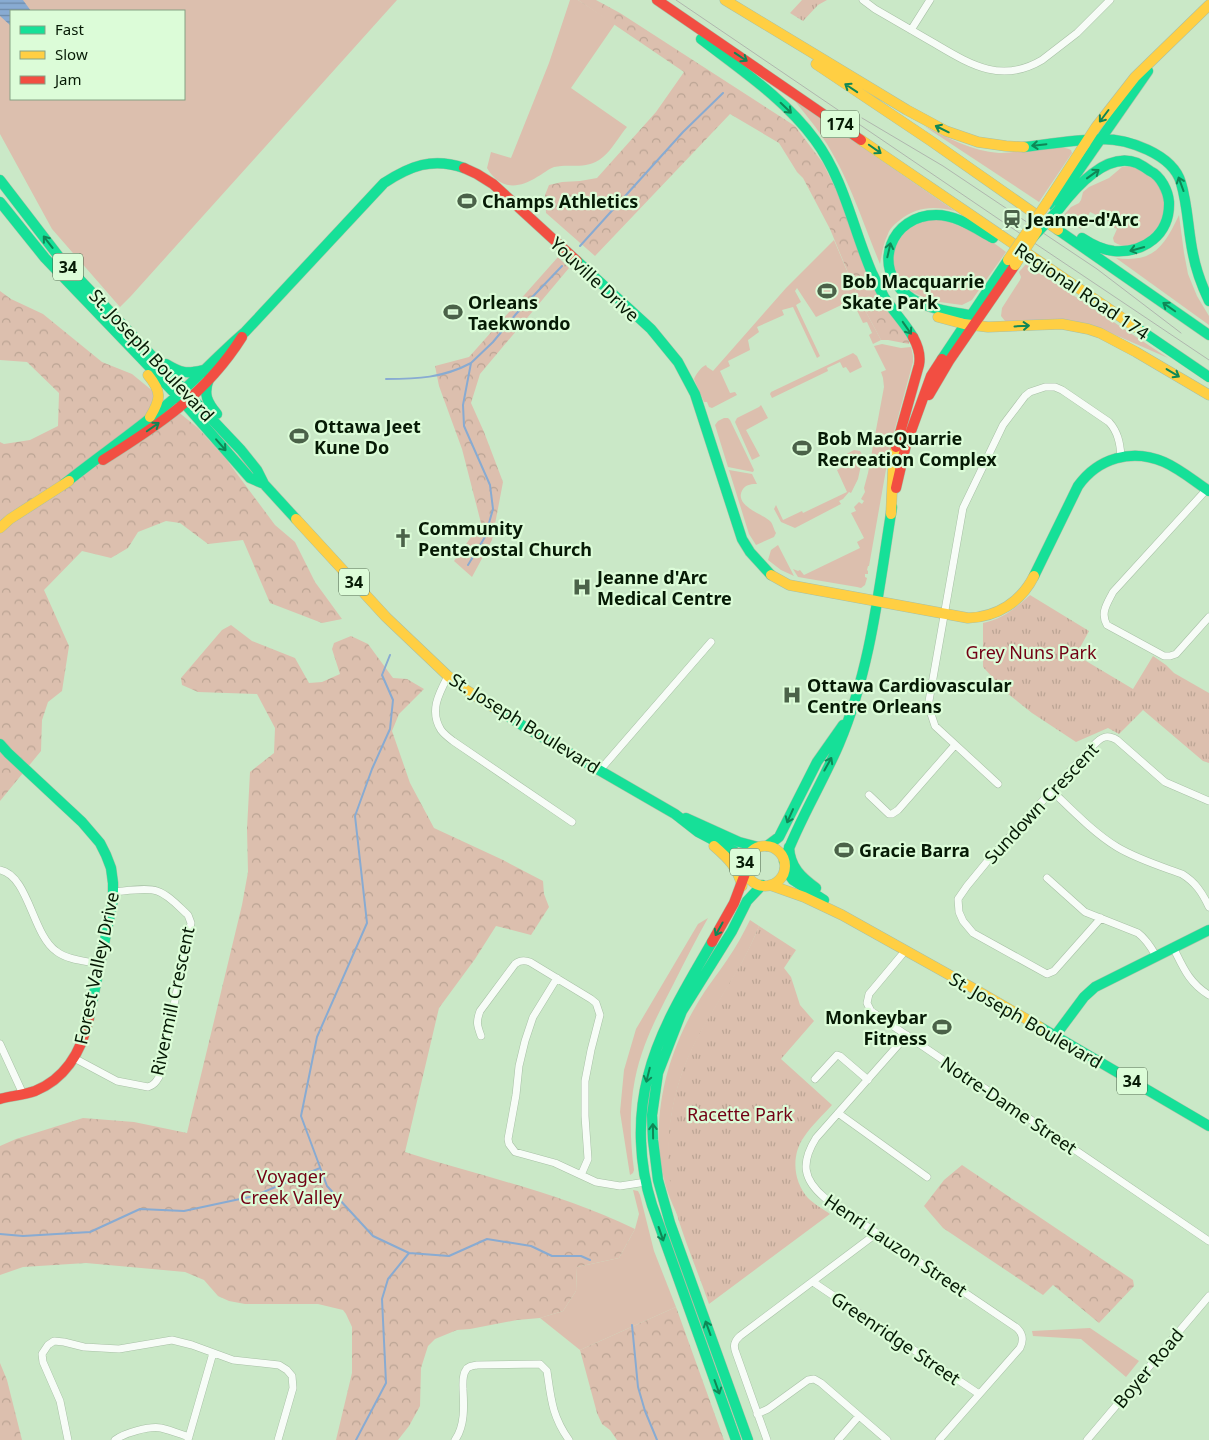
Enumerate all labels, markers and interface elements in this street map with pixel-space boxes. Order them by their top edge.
legend [10,10,185,100]
text: Fast [55,19,84,39]
text: Slow [55,44,88,64]
one-way arrow [734,52,748,62]
text: Jam [53,69,82,89]
one-way arrow [844,82,858,93]
one-way arrow [779,102,792,114]
one-way arrow [1099,109,1110,122]
road number: 174 [821,110,859,138]
one-way arrow [935,124,950,133]
one-way arrow [1032,140,1048,150]
one-way arrow [868,144,882,154]
one-way arrow [1086,169,1100,179]
one-way arrow [1176,177,1185,192]
place label: Champs Athletics [482,189,638,213]
sports icon: Champs Athletics [456,190,478,212]
place label: Jeanne-d'Arc [1025,207,1139,231]
station icon: Jeanne-d'Arc [1001,208,1023,230]
street label: Youville Drive [545,231,645,327]
one-way arrow [43,236,54,249]
street label: Regional Road 174 [1010,237,1154,345]
one-way arrow [885,242,894,258]
one-way arrow [1130,244,1146,254]
road number: 34 [53,253,83,280]
place label: Bob Macquarrie Skate Park [842,269,984,314]
sports icon: Bob Macquarrie Skate Park [816,280,838,302]
street label: St. Joseph Boulevard [84,284,220,426]
place label: Orleans Taekwondo [468,290,571,335]
sports icon: Orleans Taekwondo [442,301,464,323]
one-way arrow [1162,302,1176,312]
one-way arrow [902,321,912,335]
one-way arrow [1014,321,1030,331]
one-way arrow [1165,369,1179,379]
place label: Ottawa Jeet Kune Do [314,414,421,459]
one-way arrow [146,422,160,432]
sports icon: Ottawa Jeet Kune Do [288,425,310,447]
place label: Bob MacQuarrie Recreation Complex [817,426,997,471]
sports icon: Bob MacQuarrie Recreation Complex [791,437,813,459]
one-way arrow [215,439,227,452]
place label: Community Pentecostal Church [418,516,592,561]
church icon: Community Pentecostal Church [392,527,414,549]
place label: Jeanne d'Arc Medical Centre [595,565,732,610]
road number: 34 [339,568,369,596]
hospital icon: Jeanne d'Arc Medical Centre [571,576,593,598]
park label: Grey Nuns Park [965,640,1097,664]
street label: St. Joseph Boulevard [445,667,605,779]
place label: Ottawa Cardiovascular Centre Orleans [807,673,1011,718]
hospital icon: Ottawa Cardiovascular Centre Orleans [781,684,803,706]
street label: Sundown Crescent [979,737,1104,869]
one-way arrow [824,757,834,772]
one-way arrow [784,808,794,823]
place label: Gracie Barra [859,838,970,862]
sports icon: Gracie Barra [833,839,855,861]
road number: 34 [730,849,760,876]
street label: Forest Valley Drive [68,890,124,1046]
one-way arrow [714,922,724,936]
street label: Rivermill Crescent [144,924,200,1078]
street label: St. Joseph Boulevard [945,966,1107,1074]
place label: Monkeybar Fitness [825,1005,927,1050]
sports icon: Monkeybar Fitness [931,1016,953,1038]
street label: Notre-Dame Street [936,1051,1082,1160]
one-way arrow [643,1066,652,1082]
road number: 34 [1117,1068,1147,1094]
park label: Racette Park [687,1102,793,1126]
one-way arrow [648,1123,657,1139]
park label: Voyager Creek Valley [240,1164,343,1209]
street label: Henri Lauzon Street [820,1188,973,1302]
one-way arrow [657,1226,666,1242]
street label: Greenridge Street [827,1286,966,1390]
one-way arrow [703,1321,712,1337]
street label: Boyer Road [1108,1323,1188,1413]
one-way arrow [713,1379,722,1394]

